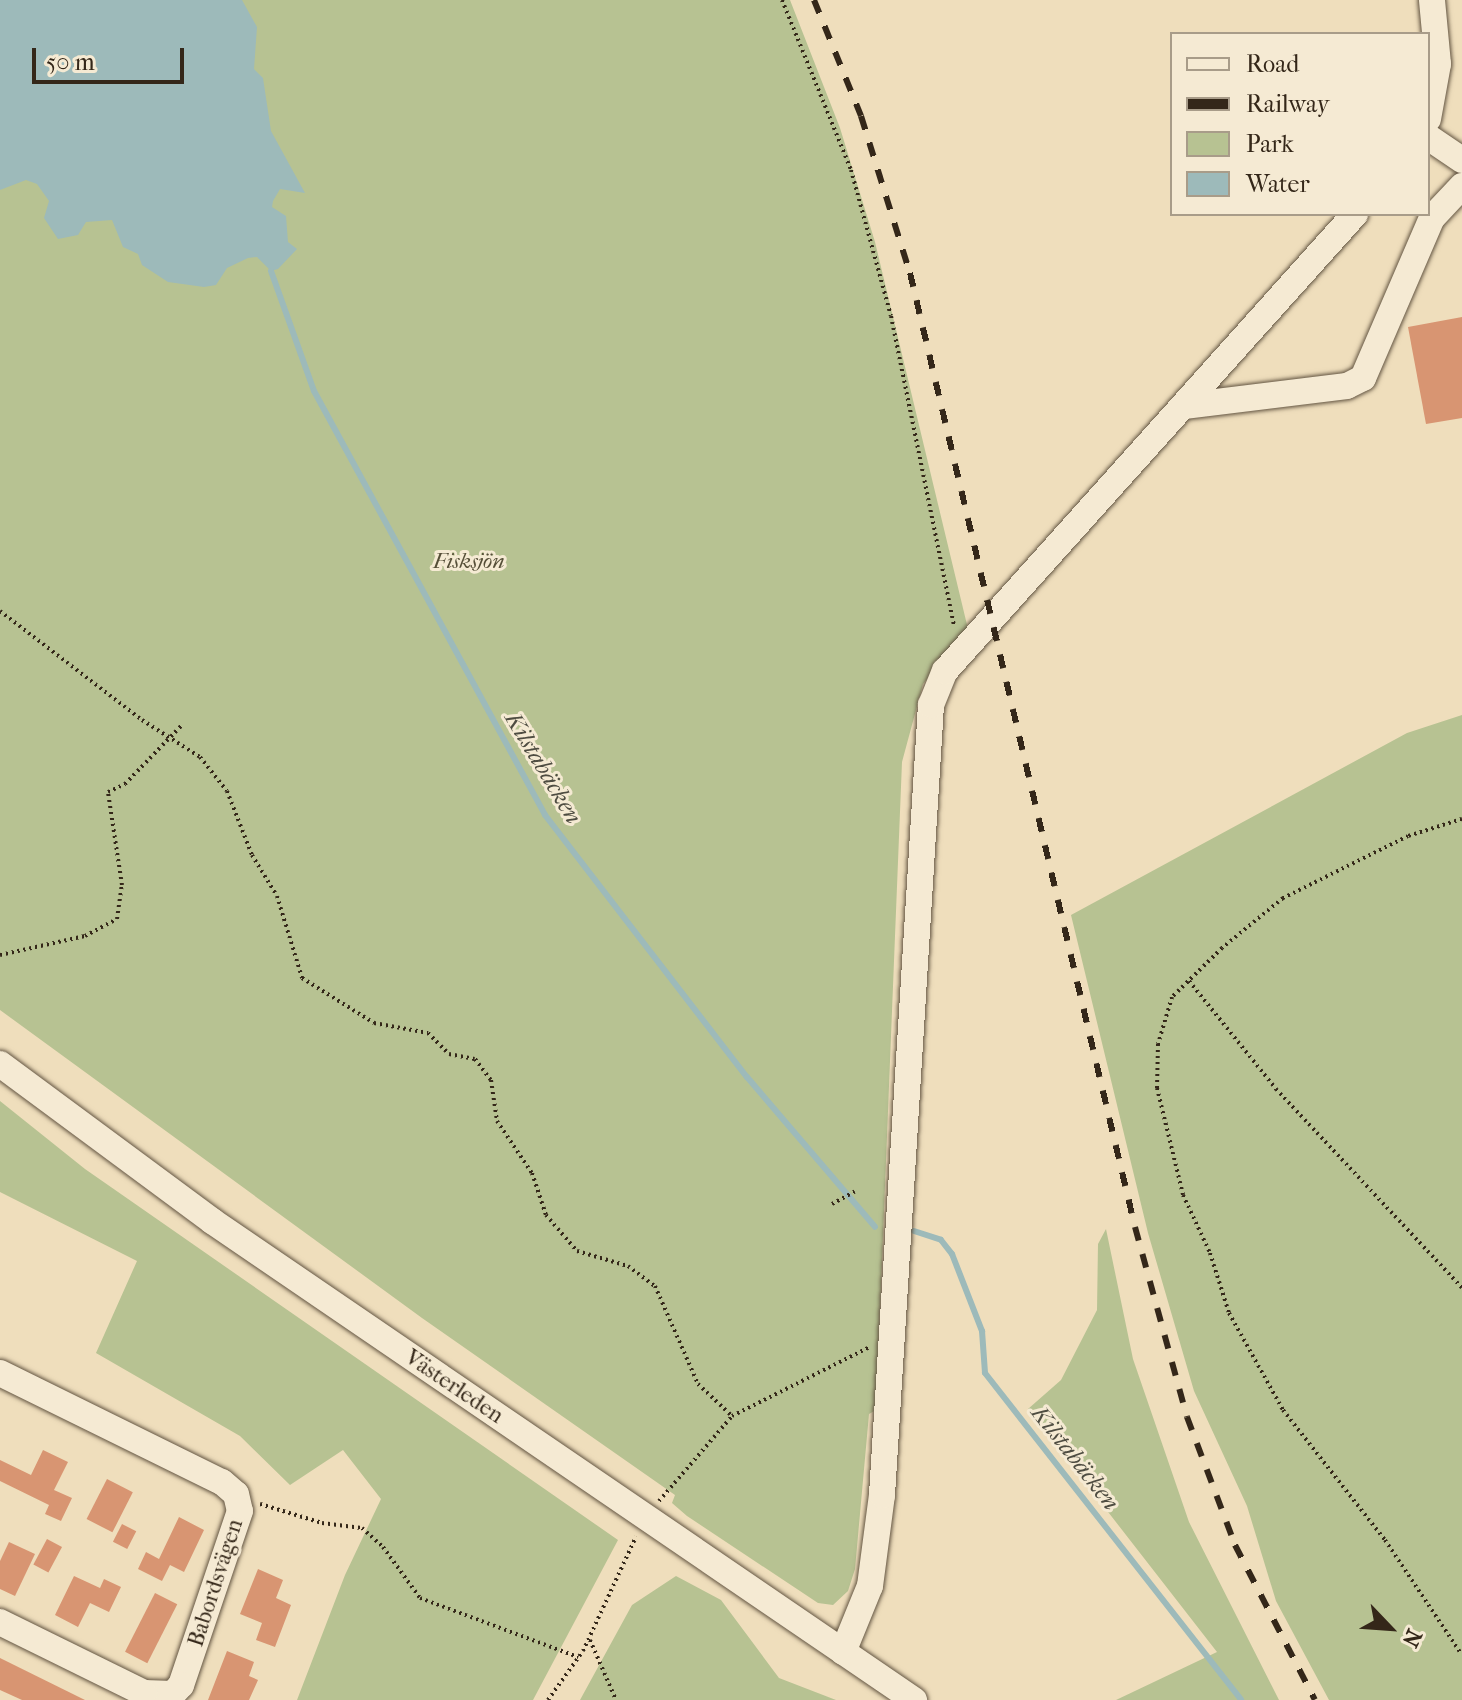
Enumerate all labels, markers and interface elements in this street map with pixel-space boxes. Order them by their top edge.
scale bar [36,32,188,82]
legend [1170,32,1430,216]
text: 50 m [46,48,95,76]
text: Road [1246,50,1299,78]
text: Railway [1246,90,1329,118]
text: Park [1246,130,1294,158]
text: Water [1246,170,1310,198]
park label: Fisksjön [433,549,505,575]
water label: Kilstabäcken [498,707,588,829]
street label: Västerleden [400,1345,508,1429]
water label: Kilstabäcken [1025,1400,1125,1516]
street label: Babordsvägen [183,1516,249,1650]
north arrow [1350,1588,1430,1668]
text: N [1396,1625,1427,1651]

